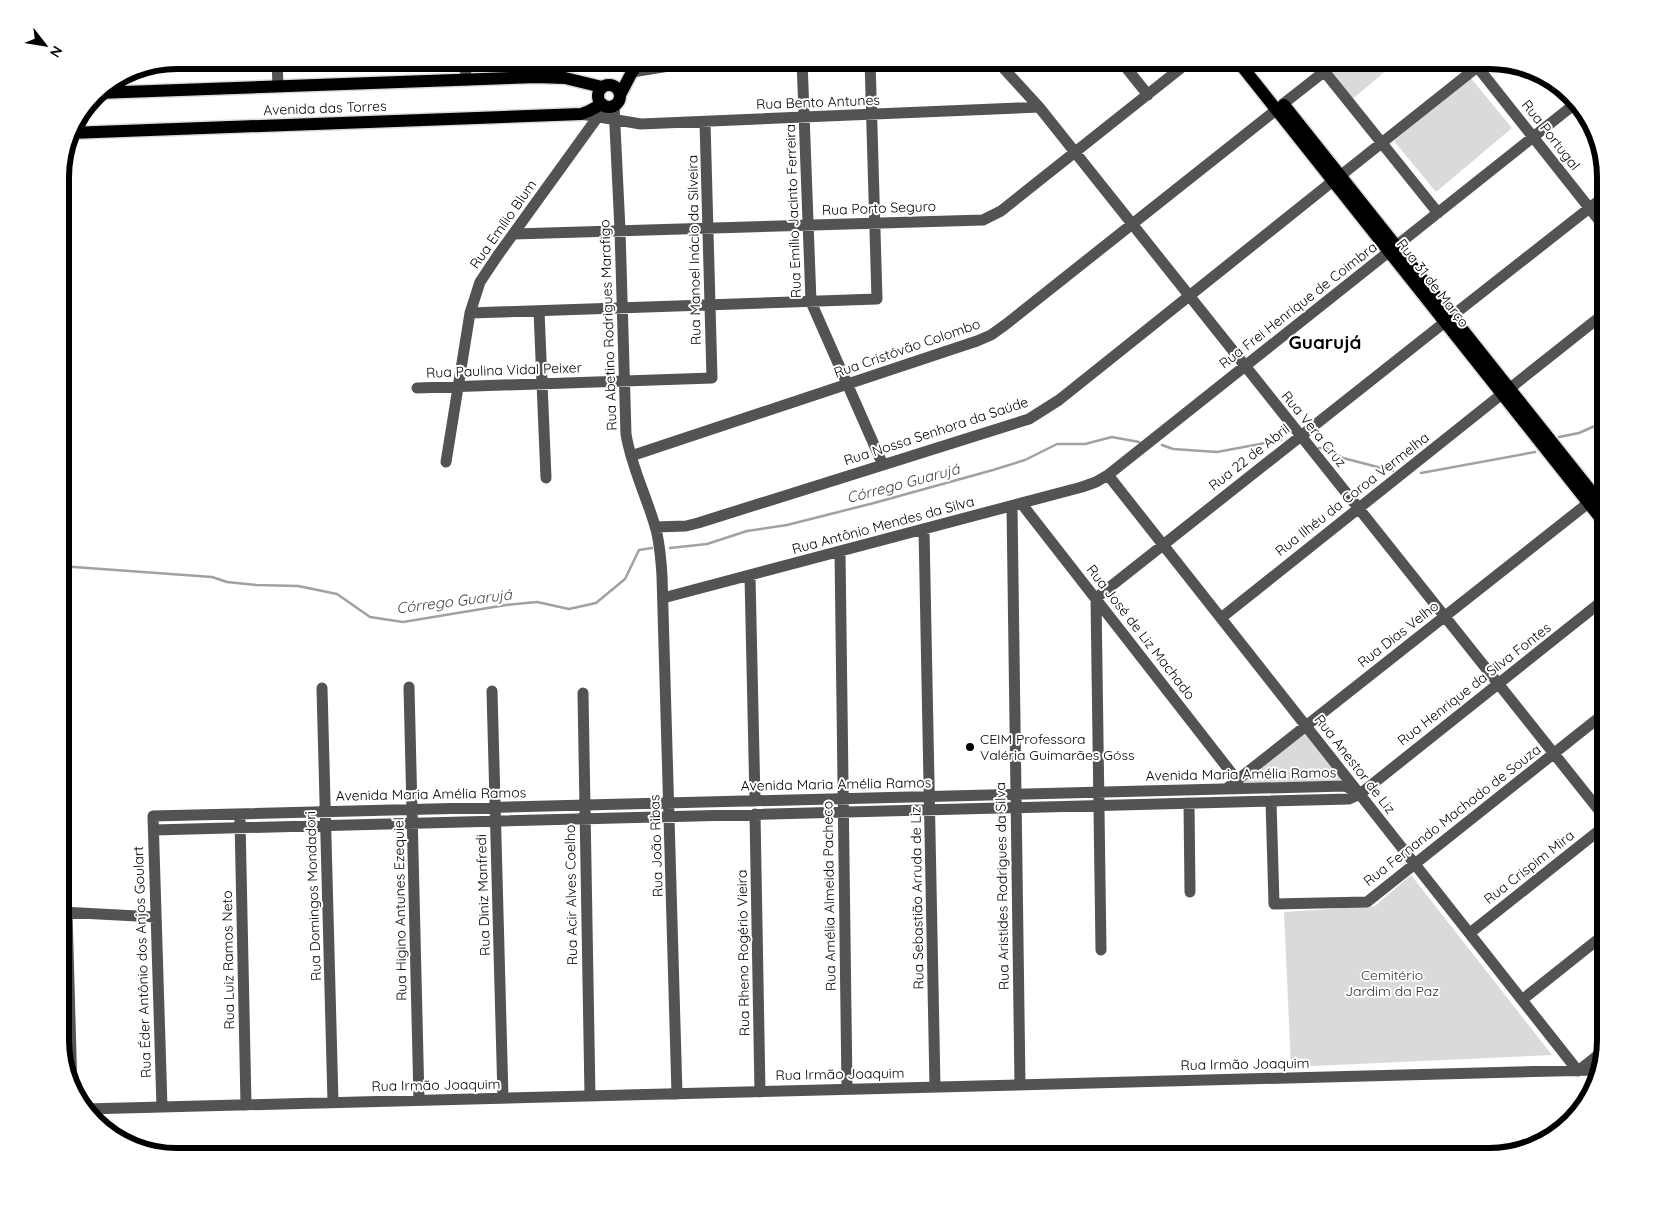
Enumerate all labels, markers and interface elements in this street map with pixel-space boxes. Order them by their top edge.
north arrow [20,20,70,70]
text: N [46,43,67,61]
street label: Rua Bento Antunes [756,91,880,113]
street label: Rua Portugal [1518,96,1584,174]
street label: Avenida das Torres [263,97,387,119]
street label: Rua Emílio Jacinto Ferreira [781,124,805,298]
street label: Rua Manoel Inácio da Silveira [683,155,705,345]
street label: Rua Emílio Blum [466,176,540,272]
street label: Rua Porto Seguro [822,197,936,219]
street label: Rua Abetino Rodrigues Marafigo [595,219,621,431]
street label: Rua 31 de Março [1393,235,1473,331]
street label: Rua Frei Henrique de Coimbra [1215,238,1381,372]
street label: Rua Cristóvão Colombo [831,314,983,382]
district label: Guarujá [1289,330,1361,354]
street label: Rua Paulina Vidal Peixer [426,358,583,382]
street label: Rua Vera Cruz [1278,387,1350,471]
street label: Rua Nossa Senhora da Saúde [841,393,1031,469]
street label: Rua 22 de Abril [1205,420,1293,494]
street label: Rua Ilhéu da Coroa Vermelha [1271,428,1433,560]
water label: Córrego Guarujá [844,459,962,507]
street label: Rua Antônio Mendes da Silva [790,492,976,558]
street label: Rua José de Liz Machado [1083,561,1199,703]
water label: Córrego Guarujá [395,584,514,618]
street label: Rua Dias Velho [1354,597,1442,671]
street label: Rua Henrique da Silva Fontes [1394,618,1554,750]
street label: Rua Anestor de Liz [1311,711,1399,817]
place label: CEIM Professora Valéria Guimarães Góss [980,730,1135,764]
street label: Rua Fernando Machado de Souza [1360,740,1544,890]
marker: CEIM Professora Valéria Guimarães Góss [964,741,976,753]
street label: Avenida Maria Amélia Ramos [1146,763,1336,785]
street label: Avenida Maria Amélia Ramos [741,773,931,795]
street label: Rua Aristides Rodrigues da Silva [991,782,1013,990]
street label: Avenida Maria Amélia Ramos [336,783,526,805]
street label: Rua João Ribas [645,794,667,898]
street label: Rua Amélia Almeida Pacheco [818,801,840,991]
street label: Rua Sebastião Arruda de Liz [906,806,928,990]
street label: Rua Domingos Mondadori [301,811,325,981]
street label: Rua Higino Antunes Ezequiel [389,817,411,1001]
street label: Rua Acir Alves Coelho [561,824,581,966]
street label: Rua Crispim Mira [1480,826,1578,908]
street label: Rua Diniz Manfredi [472,834,494,956]
street label: Rua Éder Antônio dos Anjos Goulart [129,846,155,1078]
street label: Rua Rheno Rogério Vieira [733,869,753,1037]
street label: Rua Luiz Ramos Neto [218,890,238,1030]
park label: Cemitério Jardim da Paz [1345,966,1439,1000]
street label: Rua Irmão Joaquim [1180,1054,1310,1074]
street label: Rua Irmão Joaquim [775,1064,905,1084]
street label: Rua Irmão Joaquim [371,1075,501,1095]

